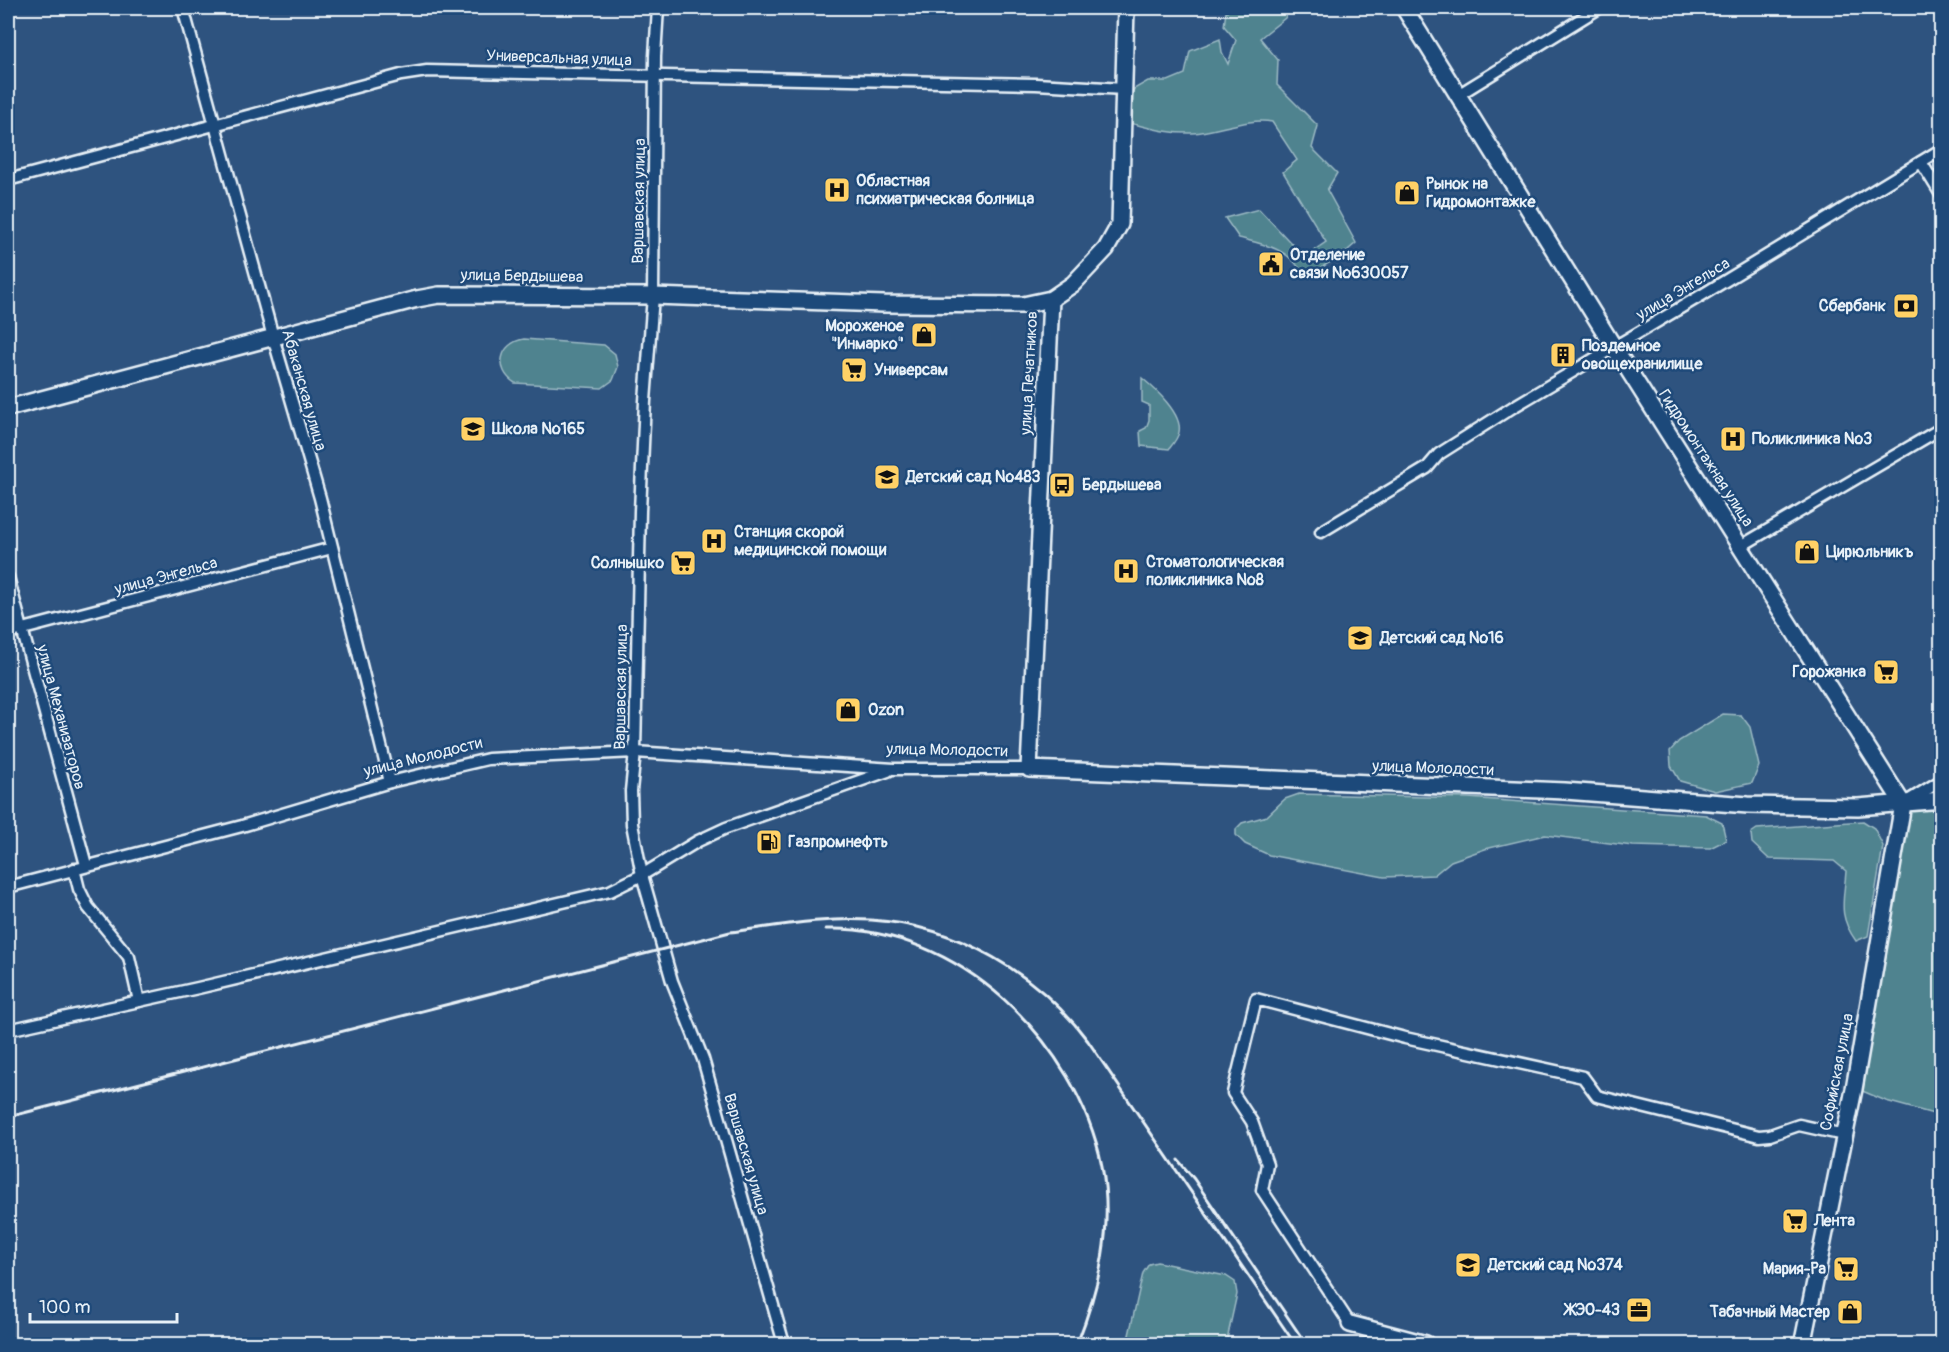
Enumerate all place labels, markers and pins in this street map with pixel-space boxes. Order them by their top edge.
place label: Областная психиатрическая болница [856,171,1035,209]
place label: Рынок на Гидромонтажке [1426,174,1537,212]
hospital icon: Областная психиатрическая болница [822,175,852,205]
shop icon: Рынок на Гидромонтажке [1392,178,1422,208]
place label: Отделение связи №630057 [1289,245,1409,283]
public building icon: Отделение связи №630057 [1256,249,1286,279]
bank icon: Сбербанк [1891,291,1921,321]
place label: Сбербанк [1819,296,1886,316]
place label: Мороженое "Инмарко" [825,316,905,354]
shop icon: Мороженое "Инмарко" [909,320,939,350]
place label: Поздемное овощехранилище [1581,336,1703,374]
building icon: Поздемное овощехранилище [1548,340,1578,370]
supermarket icon: Универсам [839,355,869,385]
place label: Универсам [874,360,948,380]
school or university icon: Школа №165 [458,414,488,444]
place label: Школа №165 [491,419,585,439]
hospital icon: Поликлиника №3 [1718,424,1748,454]
place label: Поликлиника №3 [1752,429,1872,449]
school or university icon: Детский сад №483 [872,462,902,492]
place label: Детский сад №483 [905,467,1041,487]
bus stop icon: Бердышева [1047,470,1077,500]
place label: Бердышева [1082,475,1162,495]
place label: Станция скорой медицинской помощи [734,522,887,560]
hospital icon: Станция скорой медицинской помощи [699,526,729,556]
shop icon: Цирюльникъ [1792,537,1822,567]
place label: Цирюльникъ [1826,542,1914,562]
supermarket icon: Солнышко [668,548,698,578]
place label: Стоматологическая поликлиника №8 [1146,552,1284,590]
place label: Солнышко [591,553,664,573]
hospital icon: Стоматологическая поликлиника №8 [1111,556,1141,586]
school or university icon: Детский сад №16 [1345,623,1375,653]
place label: Детский сад №16 [1379,628,1504,648]
supermarket icon: Горожанка [1871,657,1901,687]
place label: Горожанка [1792,662,1867,682]
shop icon: Ozon [833,695,863,725]
place label: Ozon [868,700,904,720]
fuel station icon: Газпромнефть [754,827,784,857]
place label: Газпромнефть [788,832,888,852]
supermarket icon: Лента [1780,1206,1810,1236]
place label: Лента [1813,1211,1855,1231]
school or university icon: Детский сад №374 [1453,1250,1483,1280]
supermarket icon: Мария-Ра [1831,1254,1861,1284]
place label: Детский сад №374 [1487,1255,1624,1275]
place label: Мария-Ра [1763,1259,1827,1279]
office icon: ЖЭО-43 [1624,1295,1654,1325]
shop icon: Табачный Мастер [1835,1297,1865,1327]
place label: ЖЭО-43 [1563,1300,1620,1320]
place label: Табачный Мастер [1709,1302,1830,1322]

